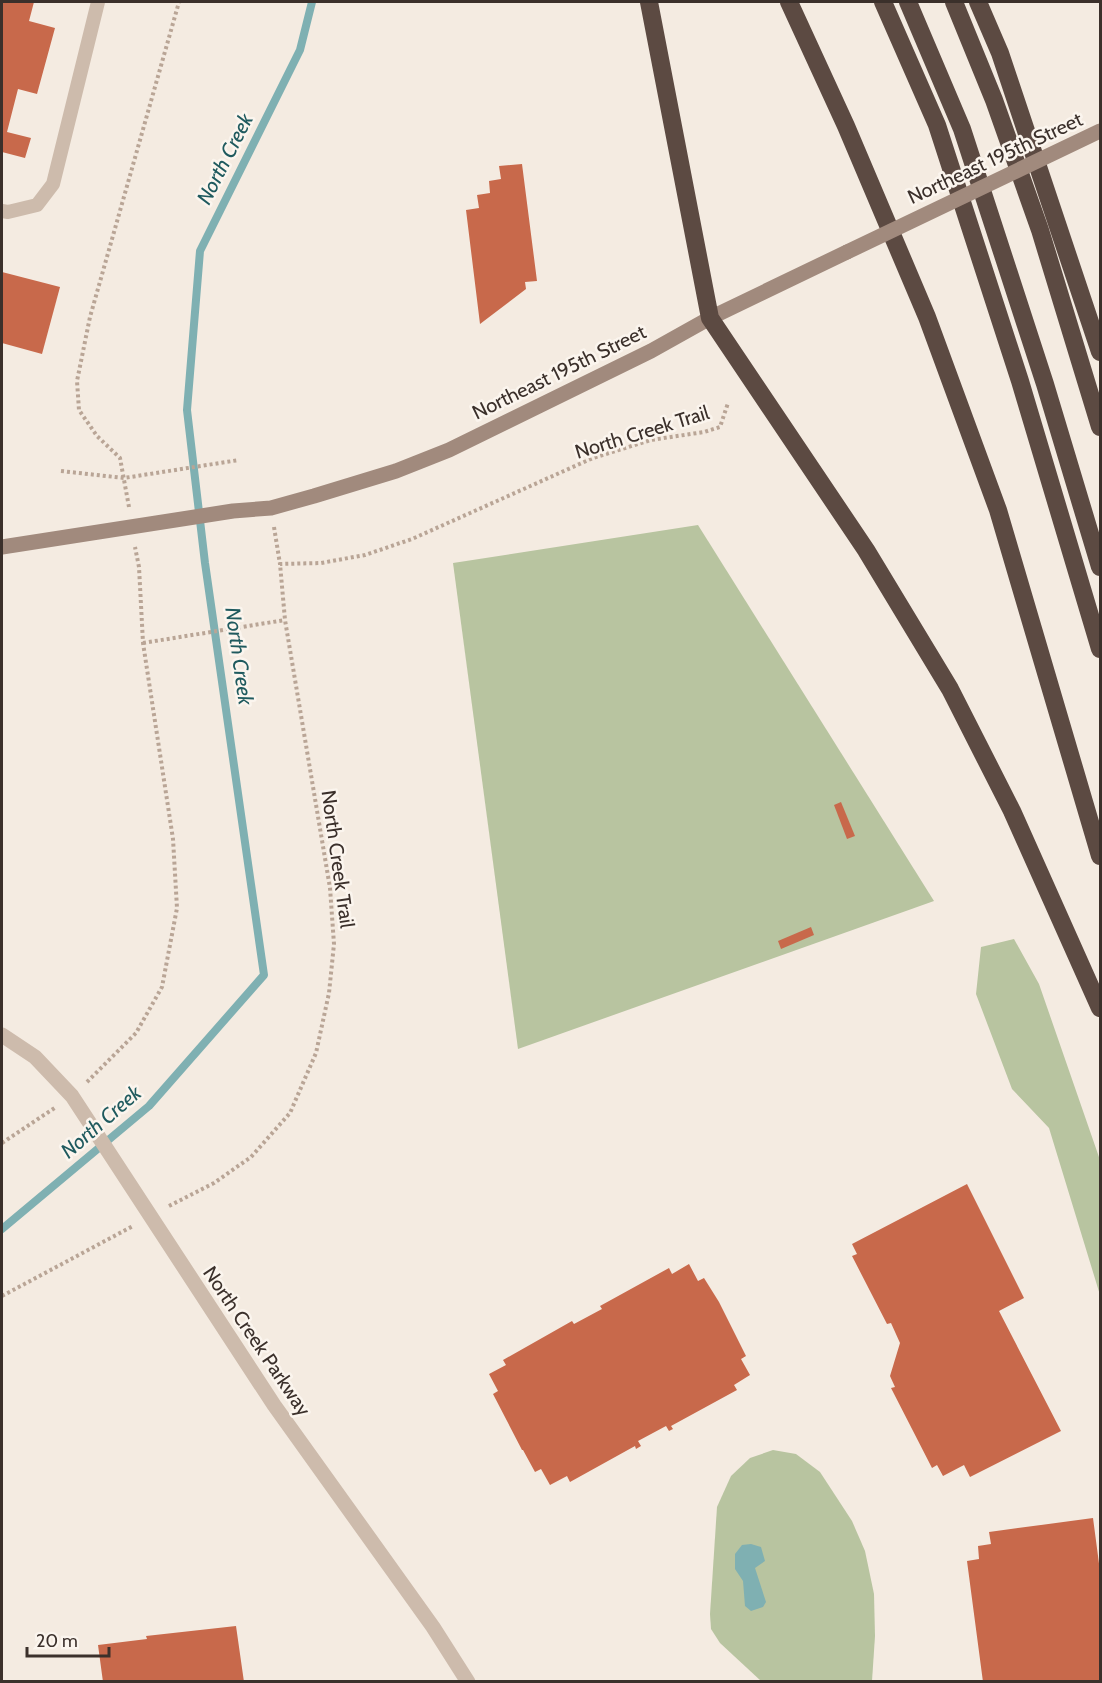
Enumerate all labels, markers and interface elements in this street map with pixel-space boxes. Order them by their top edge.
street label: Northeast 195th Street [904,107,1087,209]
water label: North Creek [191,108,258,208]
street label: Northeast 195th Street [468,319,650,424]
street label: North Creek Trail [572,400,712,464]
water label: North Creek [220,605,259,707]
street label: North Creek Trail [316,788,360,930]
water label: North Creek [55,1079,147,1163]
street label: North Creek Parkway [198,1262,316,1420]
scale bar [27,1620,110,1658]
text: 20 m [36,1630,78,1652]

